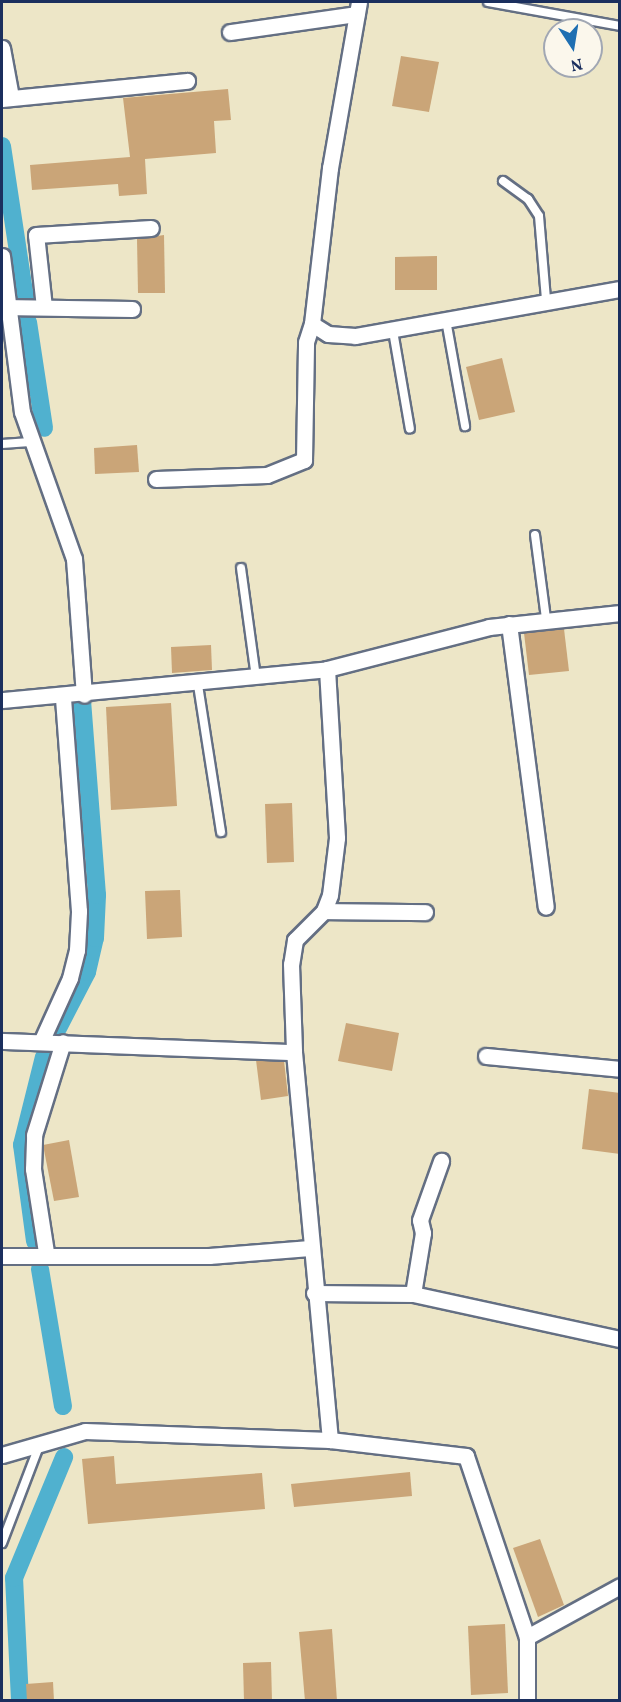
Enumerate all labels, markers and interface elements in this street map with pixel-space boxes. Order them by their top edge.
north arrow [543,18,603,78]
text: N [568,52,584,76]

